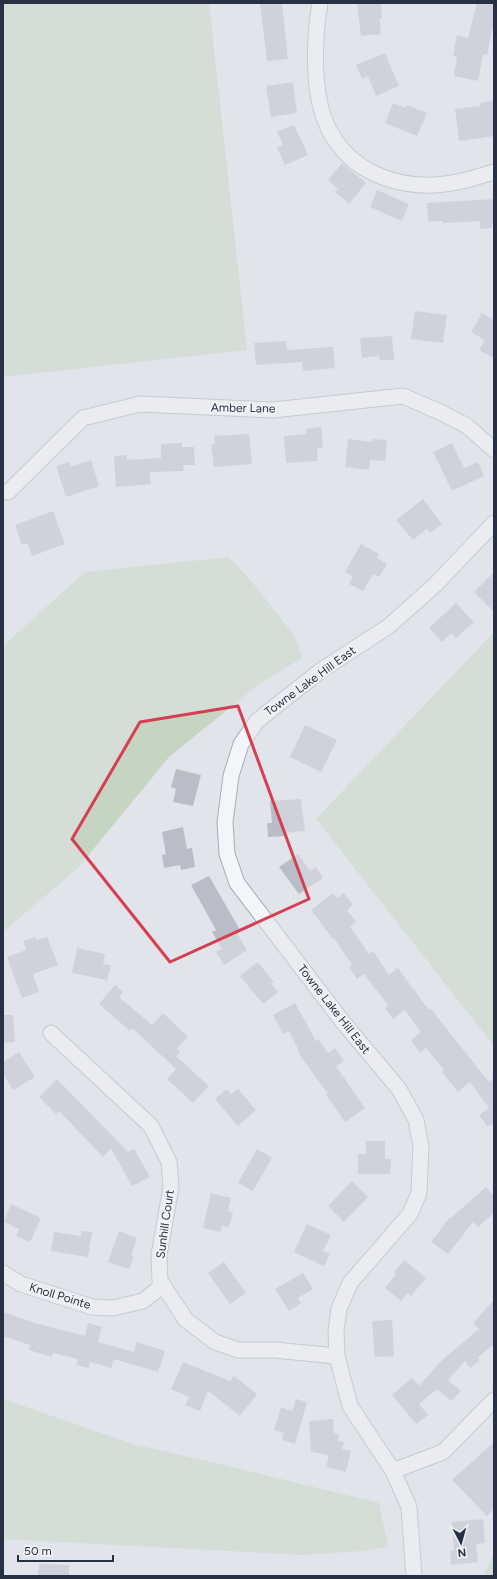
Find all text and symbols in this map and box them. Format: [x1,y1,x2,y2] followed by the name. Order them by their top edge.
[211,400,276,416] street label: Amber Lane
[262,643,359,719] street label: Towne Lake Hill East
[295,962,373,1057] street label: Towne Lake Hill East
[153,1188,177,1259] street label: Sunhill Court
[28,1280,93,1312] street label: Knoll Pointe
[441,1523,481,1563] north arrow
[18,1537,113,1563] scale bar
[24,1544,52,1558] text: 50 m
[457,1546,467,1559] text: N

